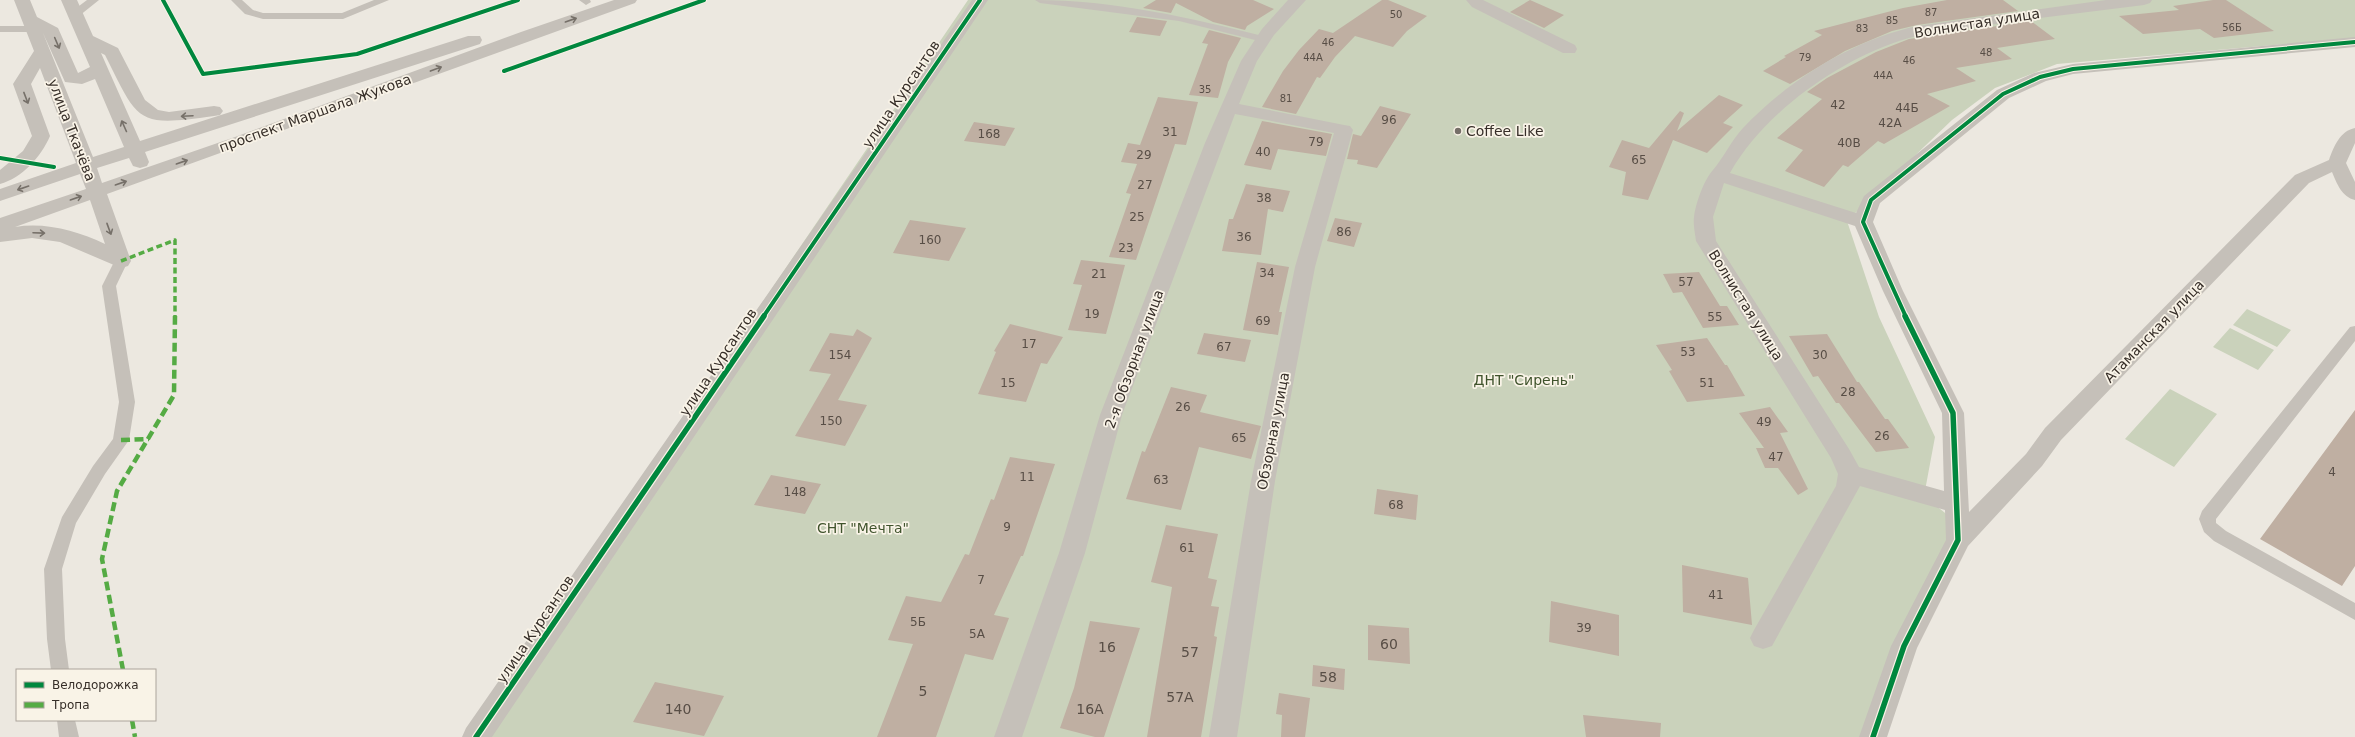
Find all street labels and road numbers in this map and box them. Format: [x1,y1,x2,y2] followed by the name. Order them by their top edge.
[1913,5,2041,41] street label: Волнистая улица
[859,37,943,151] street label: улица Курсантов
[217,71,413,155] street label: проспект Маршала Жукова
[45,77,99,183] street label: улица Ткачёва
[1706,247,1786,363] street label: Волнистая улица
[2101,276,2207,386] street label: Атаманская улица
[1101,287,1167,431] street label: 2-я Обзорная улица
[676,305,760,419] street label: улица Курсантов
[1254,371,1292,491] street label: Обзорная улица
[493,572,577,686] street label: улица Курсантов

